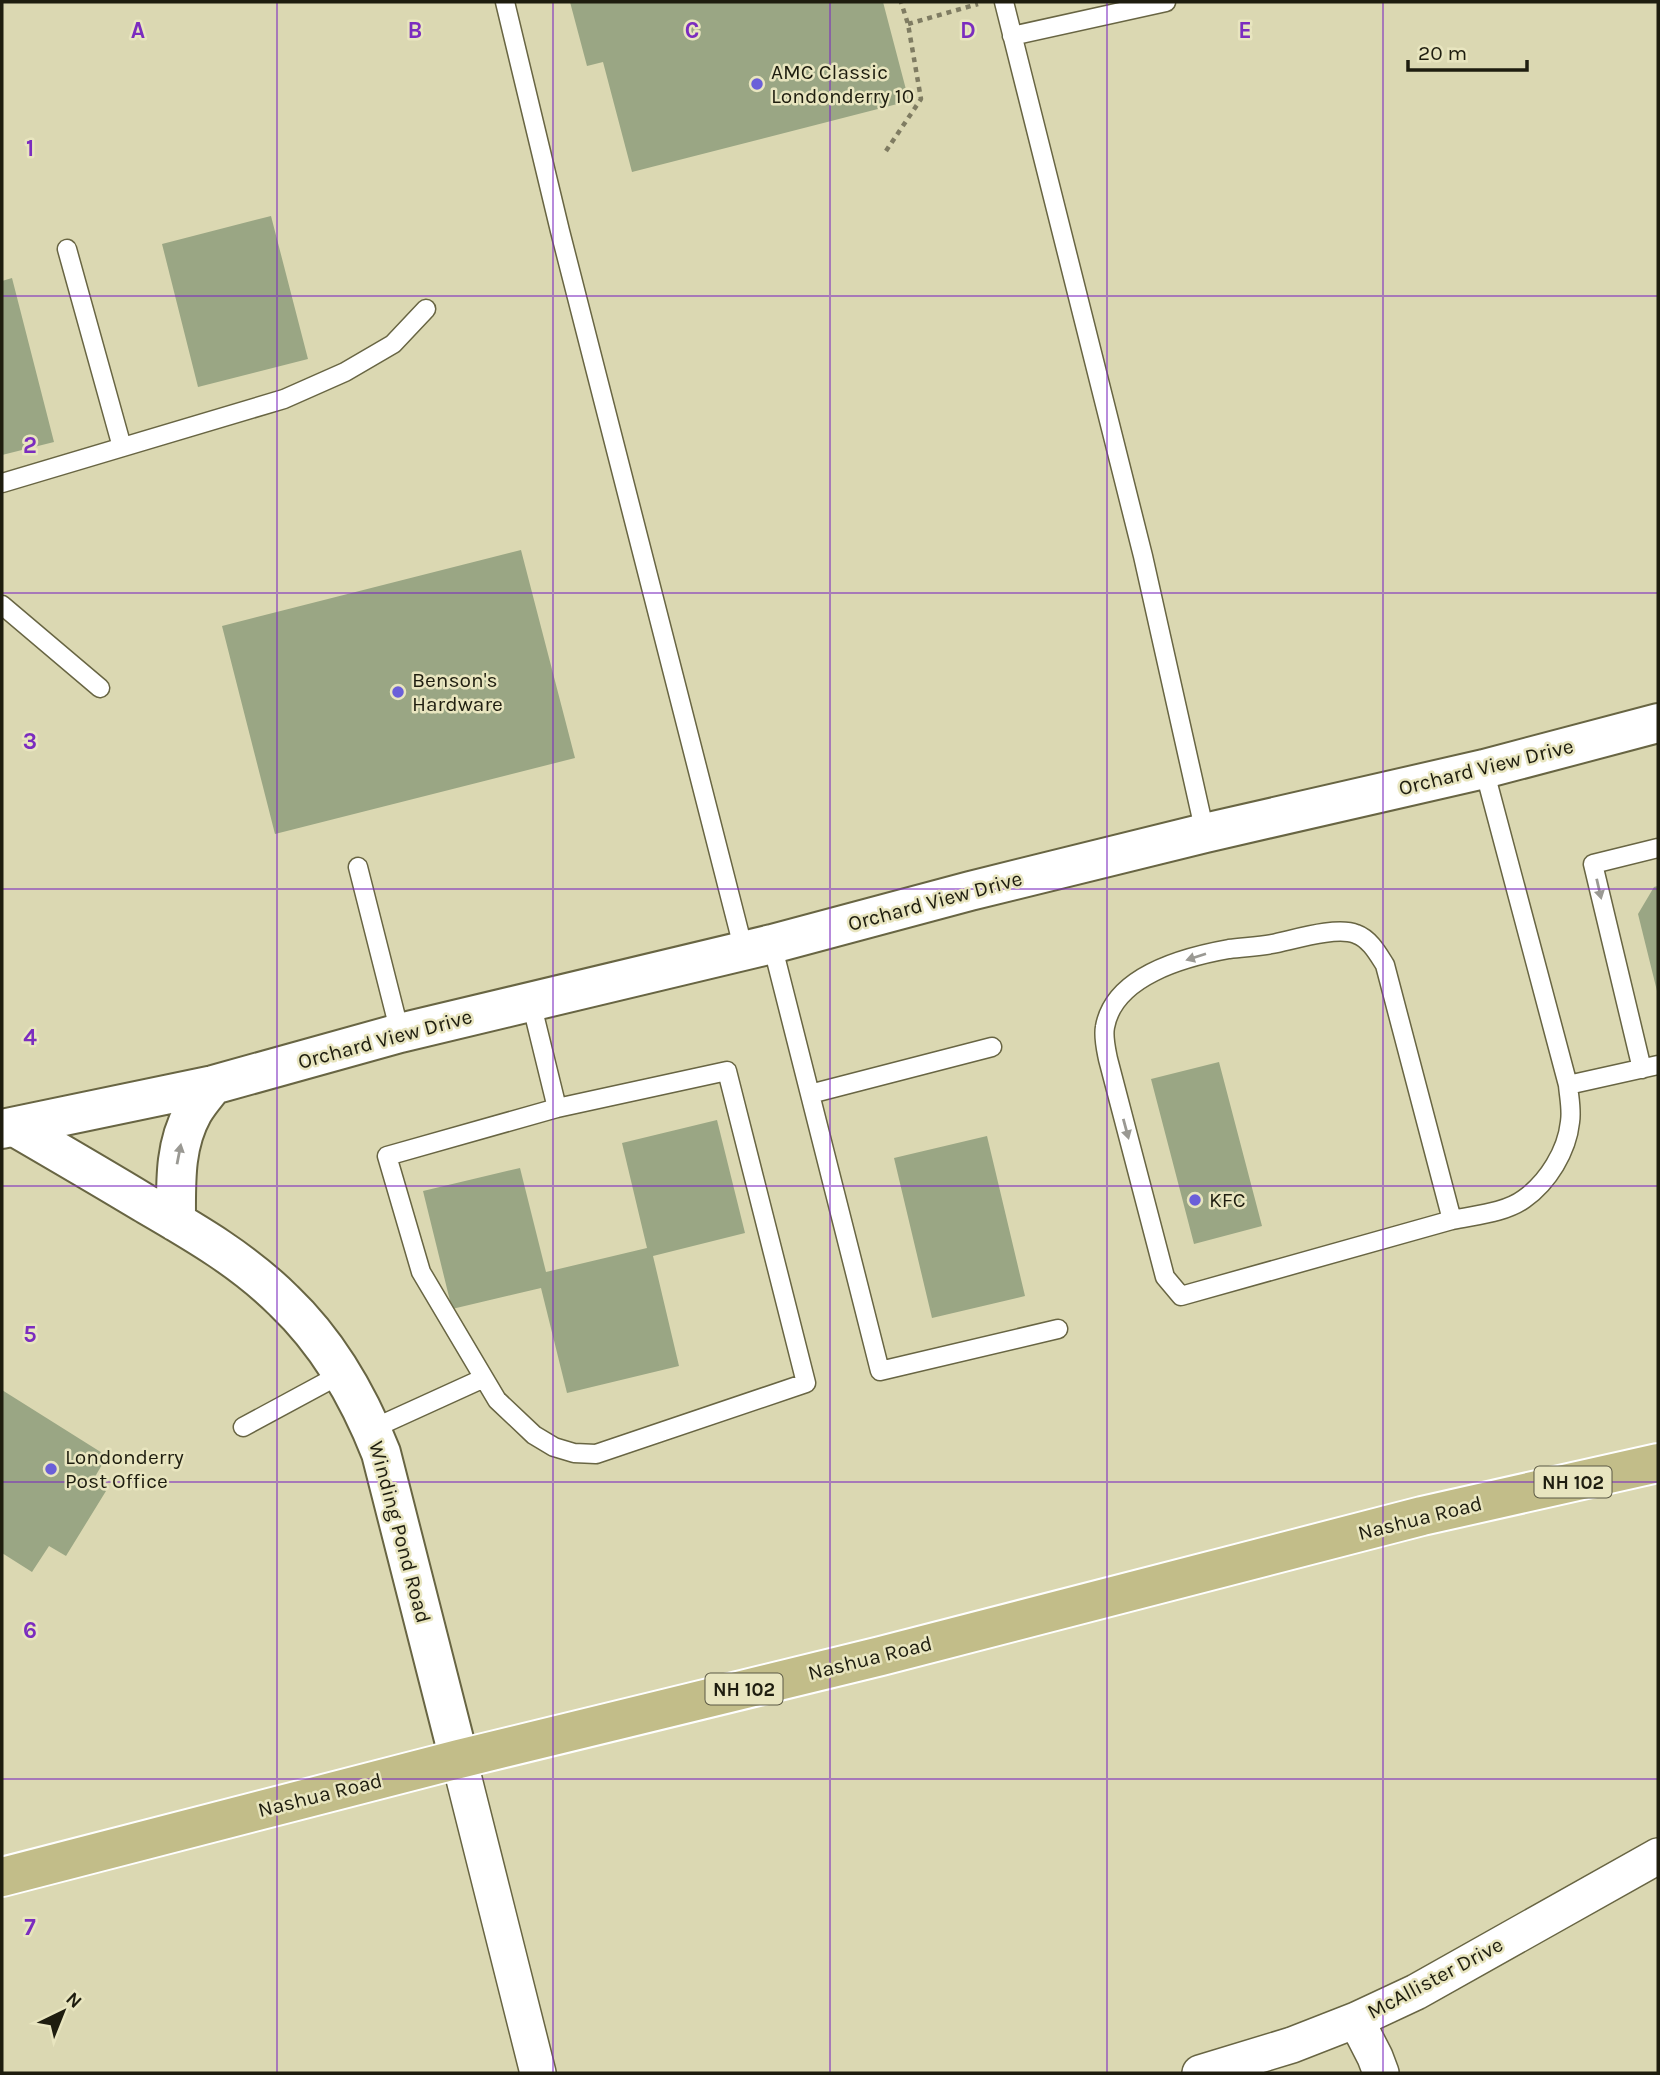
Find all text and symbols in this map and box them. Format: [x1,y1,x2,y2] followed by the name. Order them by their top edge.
[131,17,145,44] text: A
[408,17,422,44] text: B
[685,17,699,44] text: C
[960,17,976,44] text: D
[1238,17,1252,44] text: E
[1408,28,1527,72] scale bar
[1418,41,1467,65] text: 20 m
[771,60,914,108] place label: AMC Classic Londonderry 10
[749,76,765,92] marker: AMC Classic Londonderry 10
[26,135,34,162] text: 1
[23,432,37,459] text: 2
[412,668,503,716] place label: Benson's Hardware
[390,684,406,700] marker: Benson's Hardware
[23,728,37,755] text: 3
[1396,734,1576,800] street label: Orchard View Drive
[845,866,1025,936] street label: Orchard View Drive
[1594,878,1605,900] one-way arrow
[1186,952,1207,963] one-way arrow
[295,1004,475,1074] street label: Orchard View Drive
[23,1024,37,1051] text: 4
[1121,1118,1132,1140] one-way arrow
[174,1143,185,1165] one-way arrow
[1209,1188,1246,1212] place label: KFC
[1187,1192,1203,1208] marker: KFC
[23,1321,37,1348] text: 5
[364,1438,436,1626] street label: Winding Pond Road
[65,1445,184,1493] place label: Londonderry Post Office
[43,1461,59,1477] marker: Londonderry Post Office
[1534,1466,1612,1498] road number: NH 102
[1355,1491,1485,1545] street label: Nashua Road
[23,1617,37,1644] text: 6
[805,1631,935,1685] street label: Nashua Road
[706,1674,782,1704] road number: NH 102
[255,1768,385,1822] street label: Nashua Road
[24,1914,36,1941] text: 7
[1363,1932,1507,2024] street label: McAllister Drive
[28,1977,98,2047] north arrow
[61,1988,86,2013] text: N

